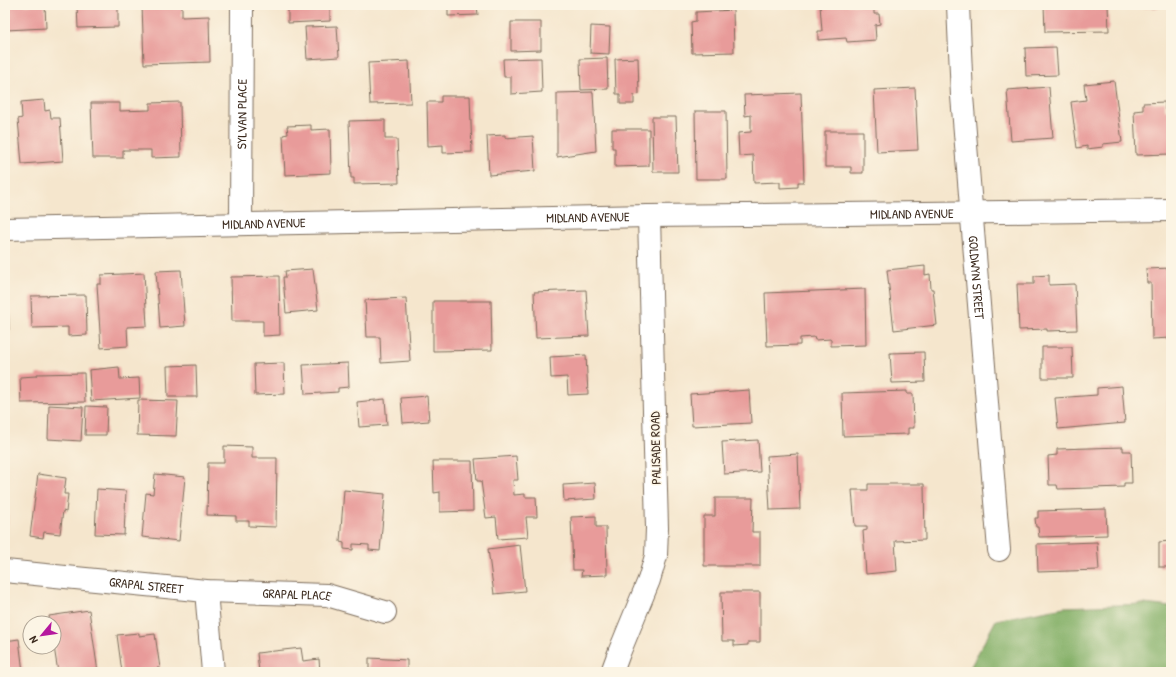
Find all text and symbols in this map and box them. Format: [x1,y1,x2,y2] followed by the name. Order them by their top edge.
[232,78,251,149] street label: SYLVAN PLACE
[870,204,954,223] street label: MIDLAND AVENUE
[546,207,630,227] street label: MIDLAND AVENUE
[222,213,306,233] street label: MIDLAND AVENUE
[964,235,989,321] street label: GOLDWYN STREET
[645,410,665,485] street label: PALISADE ROAD
[108,572,185,598] street label: GRAPAL STREET
[262,584,334,605] street label: GRAPAL PLACE
[22,615,62,655] north arrow
[26,634,41,646] text: N

